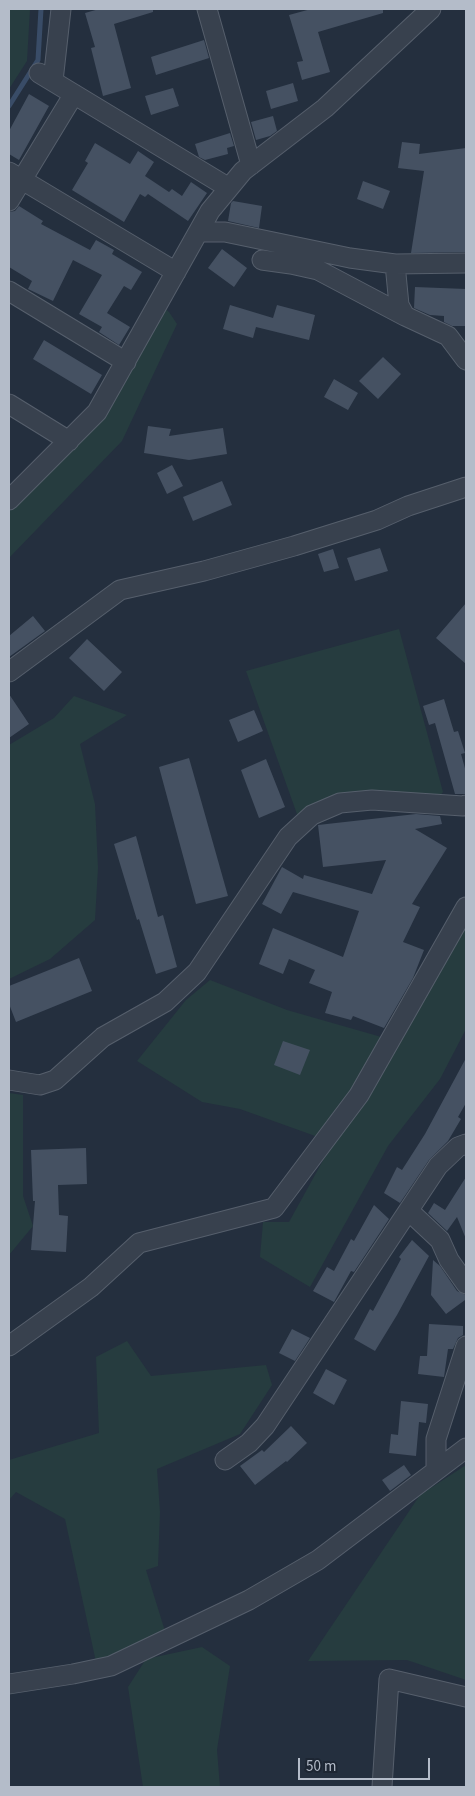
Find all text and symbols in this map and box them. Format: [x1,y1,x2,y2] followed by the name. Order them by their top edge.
[300,1748,432,1780] scale bar
[306,1756,336,1777] text: 50 m

